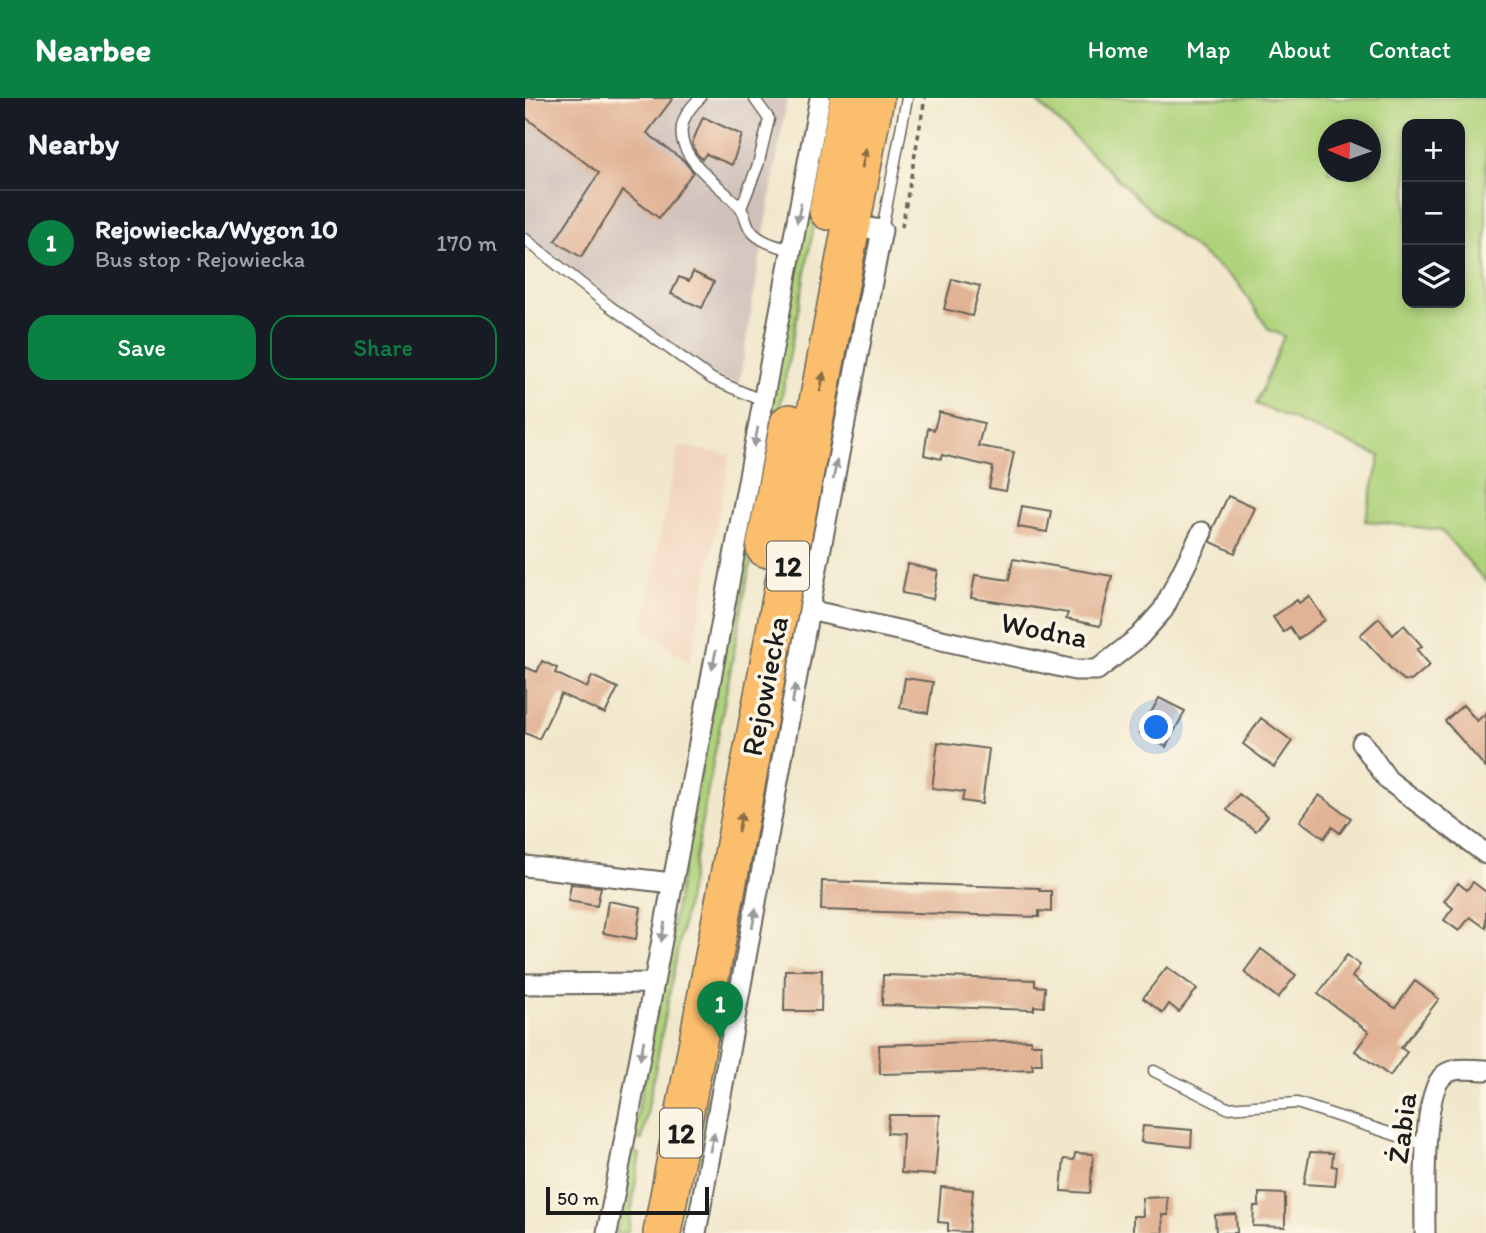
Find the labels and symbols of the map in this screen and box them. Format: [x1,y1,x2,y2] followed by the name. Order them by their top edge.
[1318,119,1381,182] north arrow
[858,147,869,169] one-way arrow
[793,202,804,224] one-way arrow
[817,371,828,393] one-way arrow
[750,426,761,448] one-way arrow
[830,459,841,481] one-way arrow
[767,542,809,590] road number: 12
[998,603,1091,656] street label: Wodna
[733,613,796,759] street label: Rejowiecka
[708,649,719,671] one-way arrow
[789,683,800,705] one-way arrow
[1139,710,1173,744] your location
[735,811,746,833] one-way arrow
[749,907,760,929] one-way arrow
[658,921,669,943] one-way arrow
[697,981,743,1039] pin: 1
[636,1039,647,1061] one-way arrow
[1379,1090,1424,1166] street label: Żabia
[660,1108,702,1158] road number: 12
[706,1131,717,1153] one-way arrow
[546,1184,709,1216] scale bar

